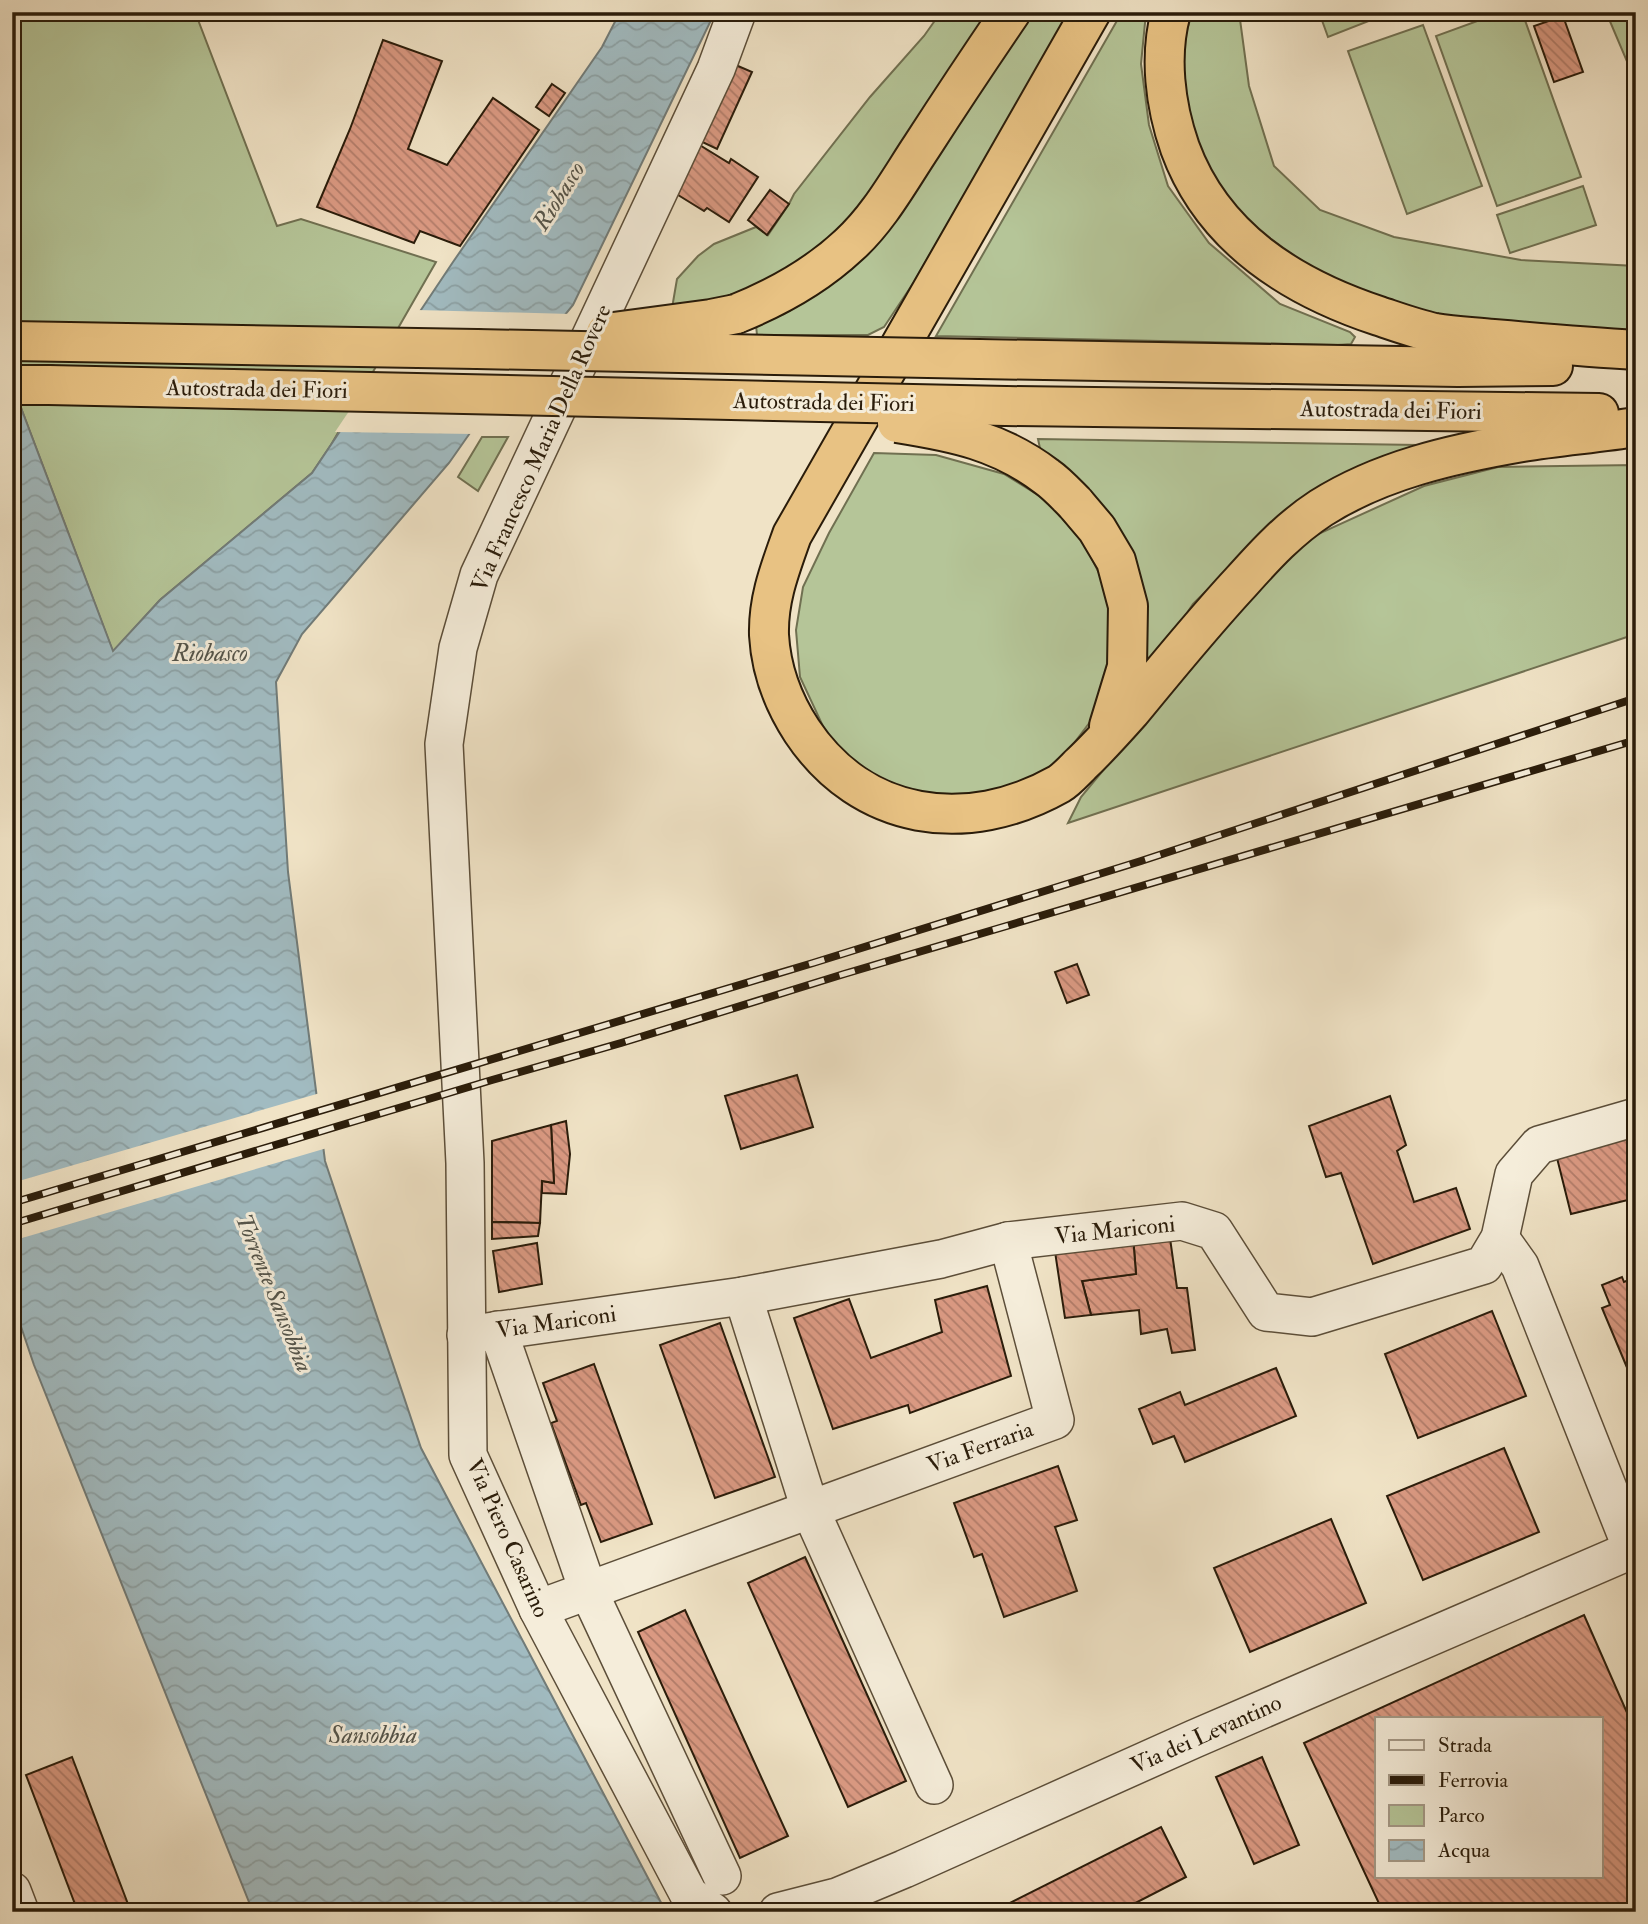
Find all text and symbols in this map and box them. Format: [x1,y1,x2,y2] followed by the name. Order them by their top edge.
[525,156,592,237] water label: Riobasco
[464,299,618,596] street label: Via Francesco Maria Della Rovere
[165,373,348,405] street label: Autostrada dei Fiori
[732,386,915,418] street label: Autostrada dei Fiori
[1299,394,1482,426] street label: Autostrada dei Fiori
[171,638,248,669] water label: Riobasco
[228,1209,320,1377] water label: Torrente Sansobbia
[1053,1209,1177,1251] street label: Via Mariconi
[494,1299,618,1345] street label: Via Mariconi
[923,1414,1038,1480] street label: Via Ferraria
[460,1454,556,1622] street label: Via Piero Casarino
[1126,1688,1286,1780] street label: Via dei Levantino
[1375,1717,1602,1878] legend
[328,1720,417,1751] water label: Sansobbia
[1438,1732,1492,1759] text: Strada
[1438,1767,1509,1794] text: Ferrovia
[1438,1802,1485,1829] text: Parco
[1437,1837,1491,1864] text: Acqua

